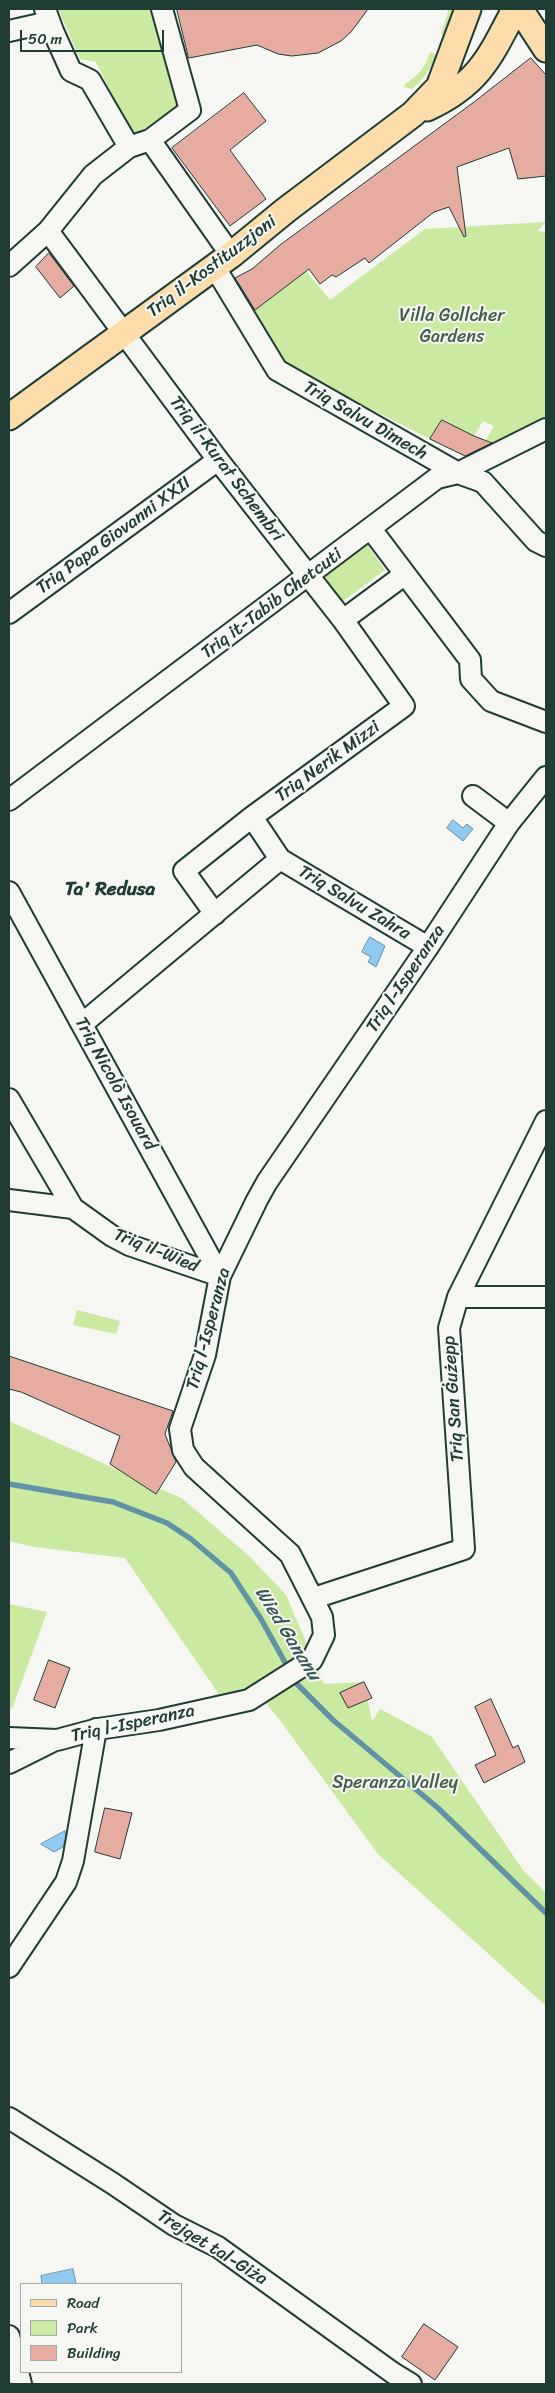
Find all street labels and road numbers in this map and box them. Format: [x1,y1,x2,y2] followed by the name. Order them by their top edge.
[143,211,281,323] street label: Triq il-Kostituzzjoni
[299,377,431,465] street label: Triq Salvu Dimech
[164,392,288,546] street label: Triq il-Kurat Schembri
[33,473,195,599] street label: Triq Papa Giovanni XXII
[197,544,347,664] street label: Triq it-Tabib Chetcuti
[271,717,385,807] street label: Triq Nerik Mizzi
[294,861,414,945] street label: Triq Salvu Zahra
[362,921,450,1037] street label: Triq l-Isperanza
[69,1014,161,1154] street label: Triq Nicolò Isouard
[110,1224,202,1278] street label: Triq il-Wied
[182,1266,236,1392] street label: Triq l-Isperanza
[439,1335,469,1463] street label: Triq San Ġużepp
[69,1700,197,1748] street label: Triq l-Isperanza
[153,2206,271,2290] street label: Trejqet tal-Giża

